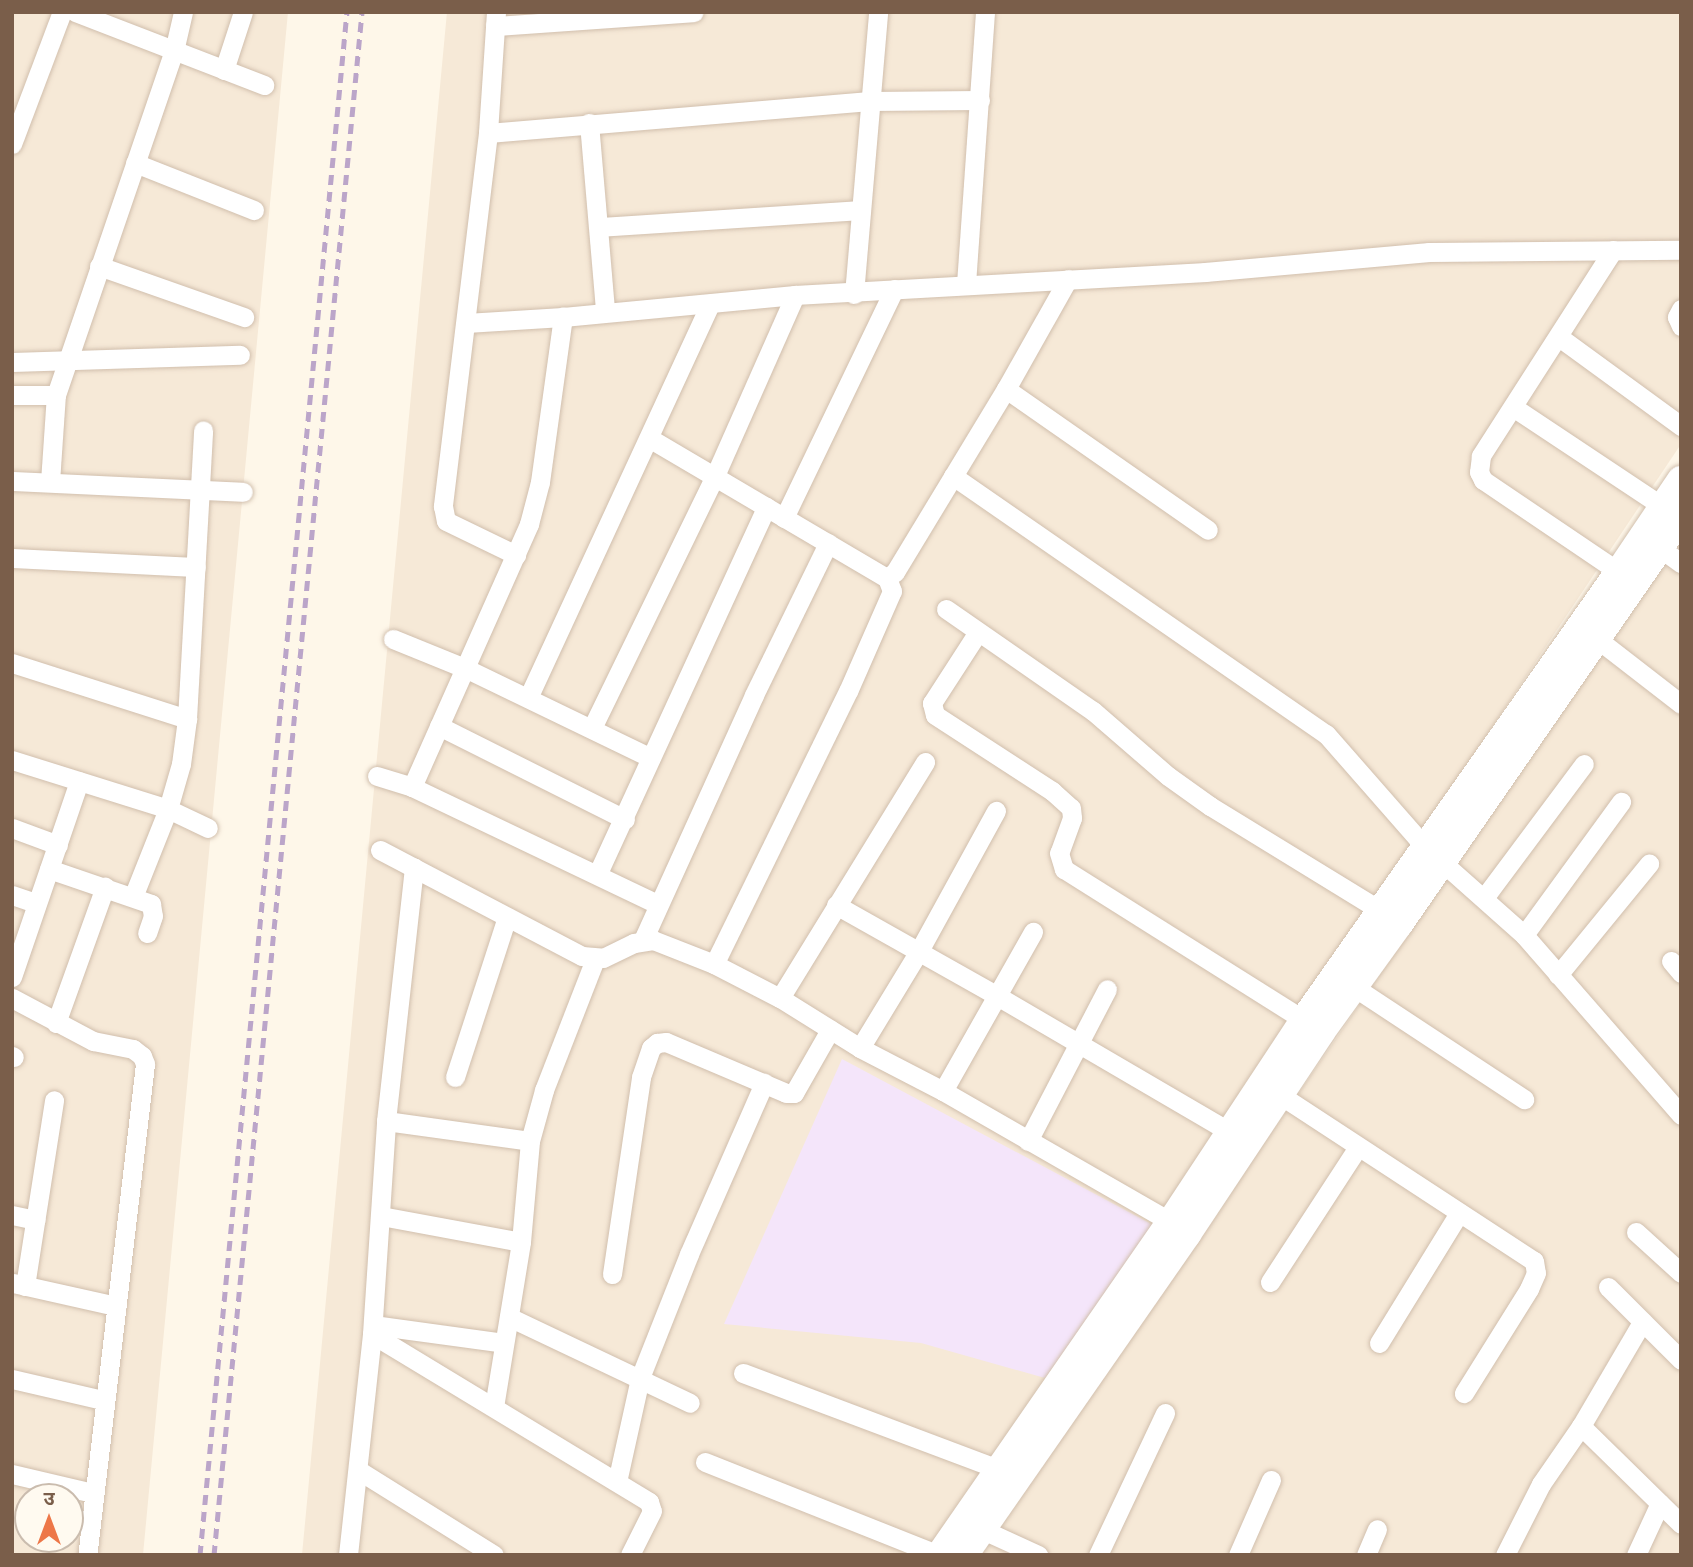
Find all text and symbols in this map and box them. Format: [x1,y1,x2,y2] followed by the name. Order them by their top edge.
[14,1483,84,1553] north arrow
[43,1488,55,1510] text: उ

